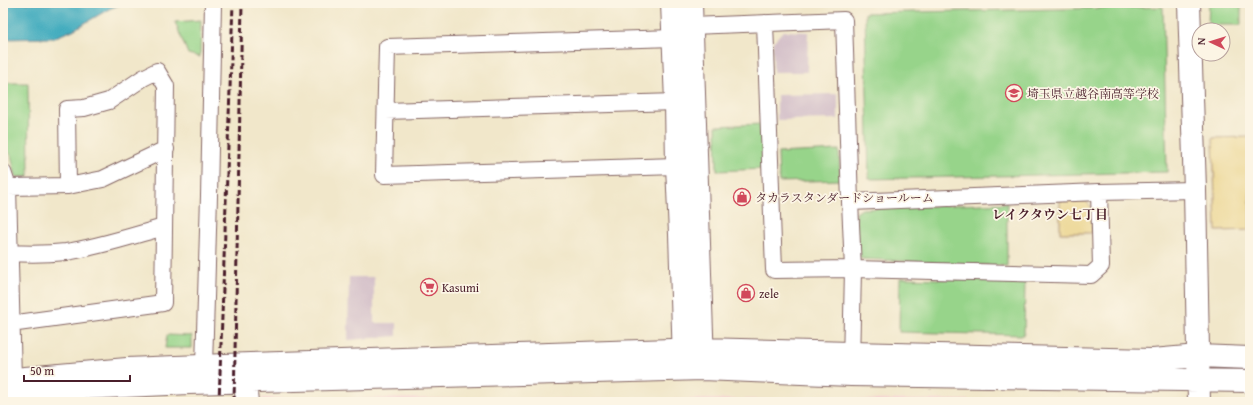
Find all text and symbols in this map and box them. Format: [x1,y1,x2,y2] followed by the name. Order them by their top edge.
[1191,22,1231,62] north arrow
[1193,36,1209,46] text: N
[1004,83,1024,103] school or university icon: 埼玉県立越谷南高等学校
[1027,85,1159,102] place label: 埼玉県立越谷南高等学校
[732,187,752,207] shop icon: タカラスタンダードショールーム
[755,189,934,206] place label: タカラスタンダードショールーム
[992,205,1108,224] district label: レイクタウン七丁目
[419,277,439,297] supermarket icon: Kasumi
[442,279,480,296] place label: Kasumi
[736,283,756,303] shop icon: zele
[759,285,779,302] place label: zele
[24,357,130,383] scale bar
[30,362,54,379] text: 50 m

